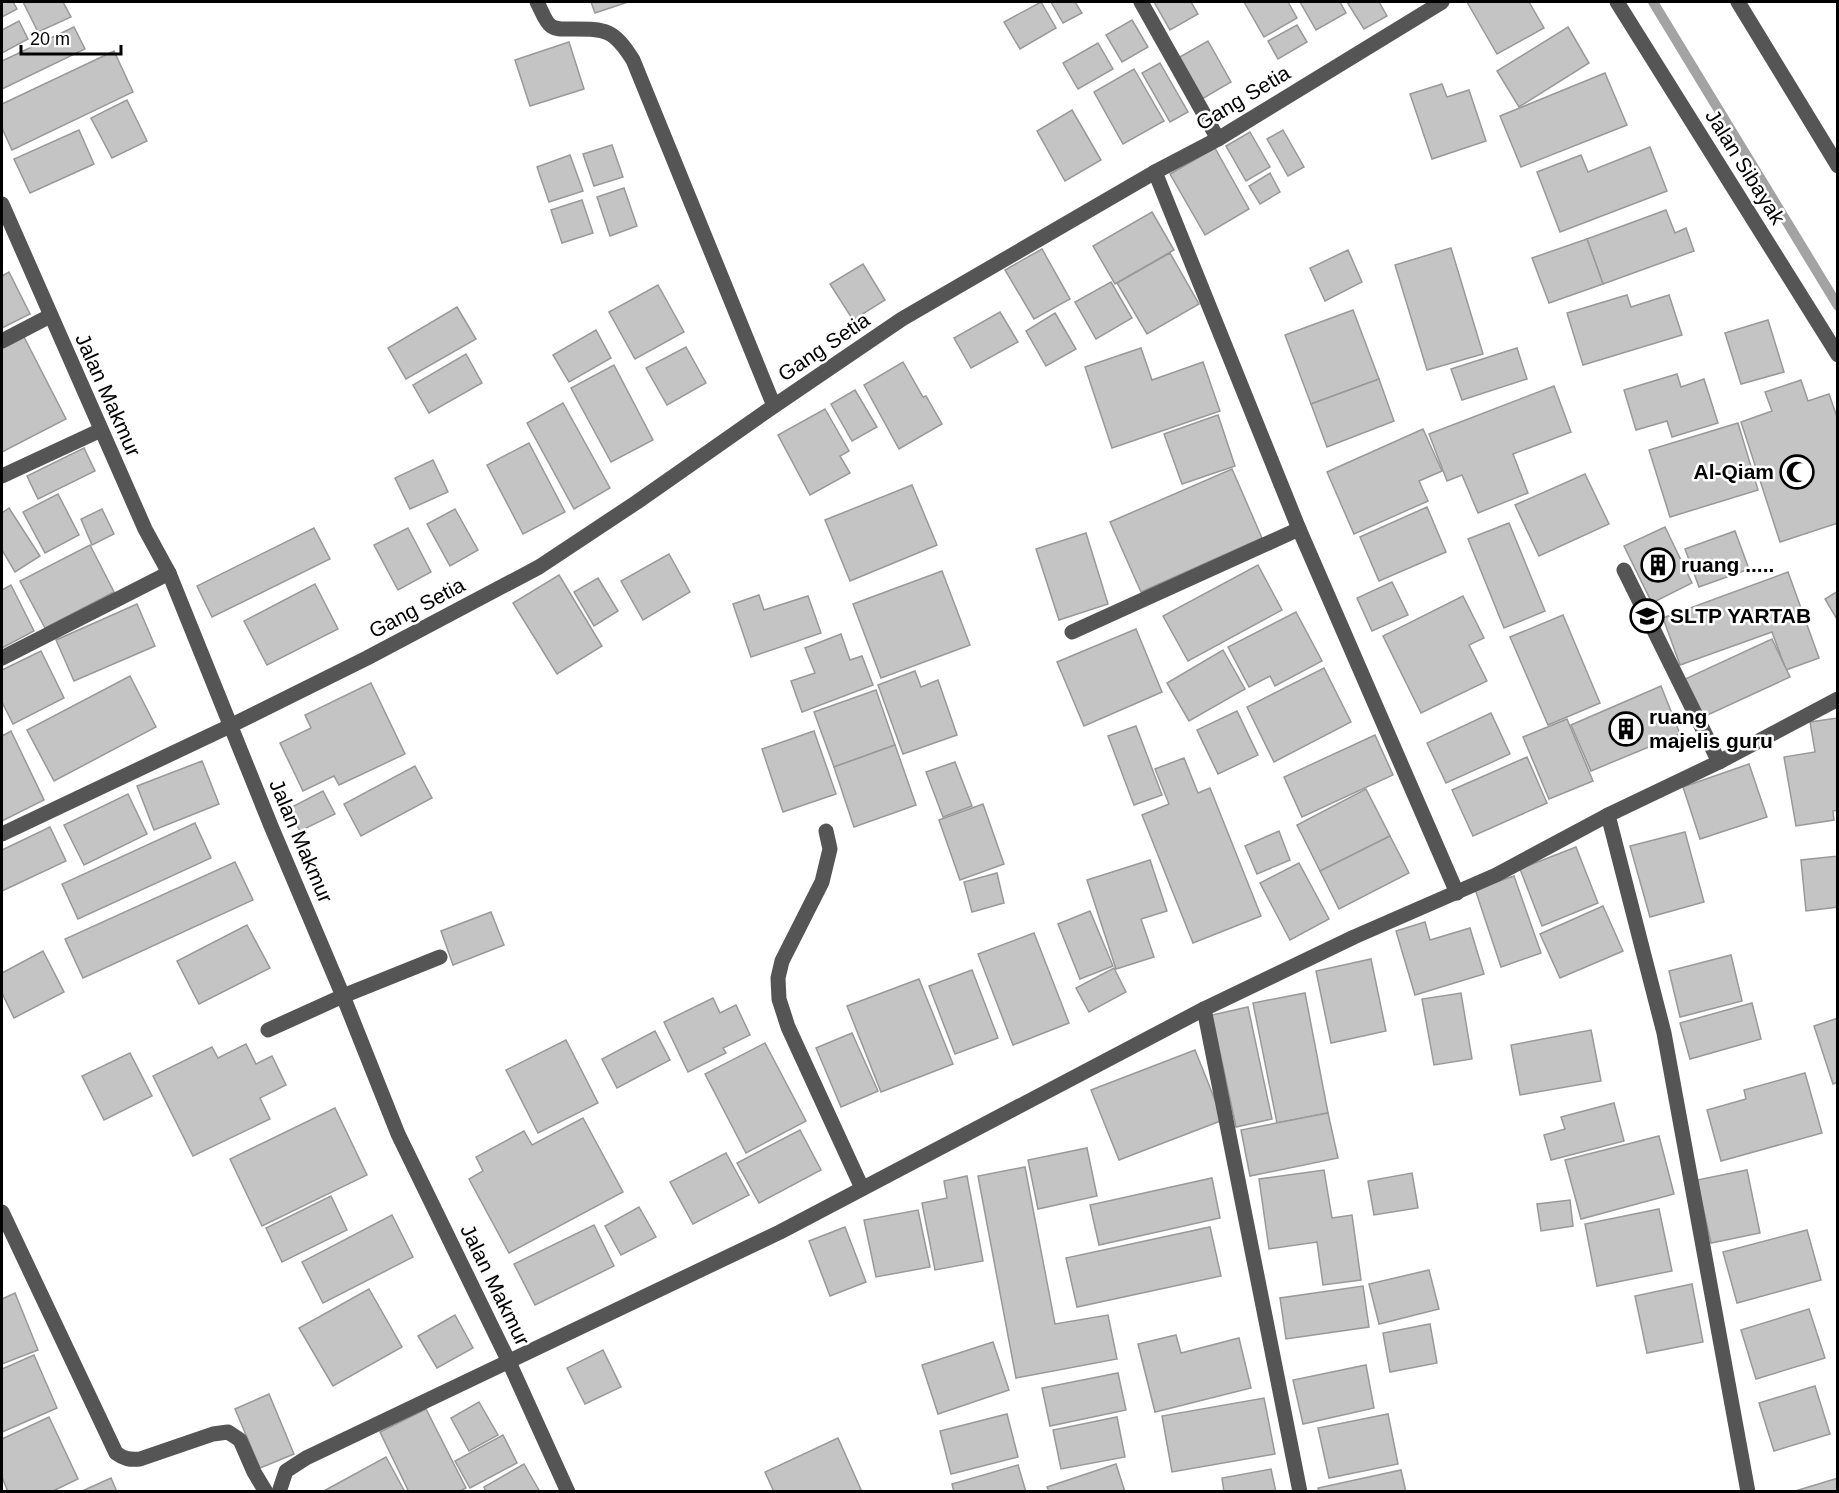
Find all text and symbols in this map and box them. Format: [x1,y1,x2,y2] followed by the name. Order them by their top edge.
[21,18,122,56] scale bar
[30,29,70,49] text: 20 m
[1192,60,1294,134] street label: Gang Setia
[1701,105,1790,229] street label: Jalan Sibayak
[774,307,874,385] street label: Gang Setia
[71,330,146,460] street label: Jalan Makmur
[1779,454,1815,490] mosque icon: Al-Qiam
[1693,460,1774,483] place label: Al-Qiam
[1640,547,1676,583] building icon: ruang .....
[1681,553,1774,576] place label: ruang .....
[365,573,469,642] street label: Gang Setia
[1629,598,1665,634] school or university icon: SLTP YARTAB
[1670,604,1811,627] place label: SLTP YARTAB
[1649,705,1773,752] place label: ruang majelis guru
[1608,711,1644,747] building icon: ruang majelis guru
[265,776,338,906] street label: Jalan Makmur
[456,1220,535,1349] street label: Jalan Makmur

